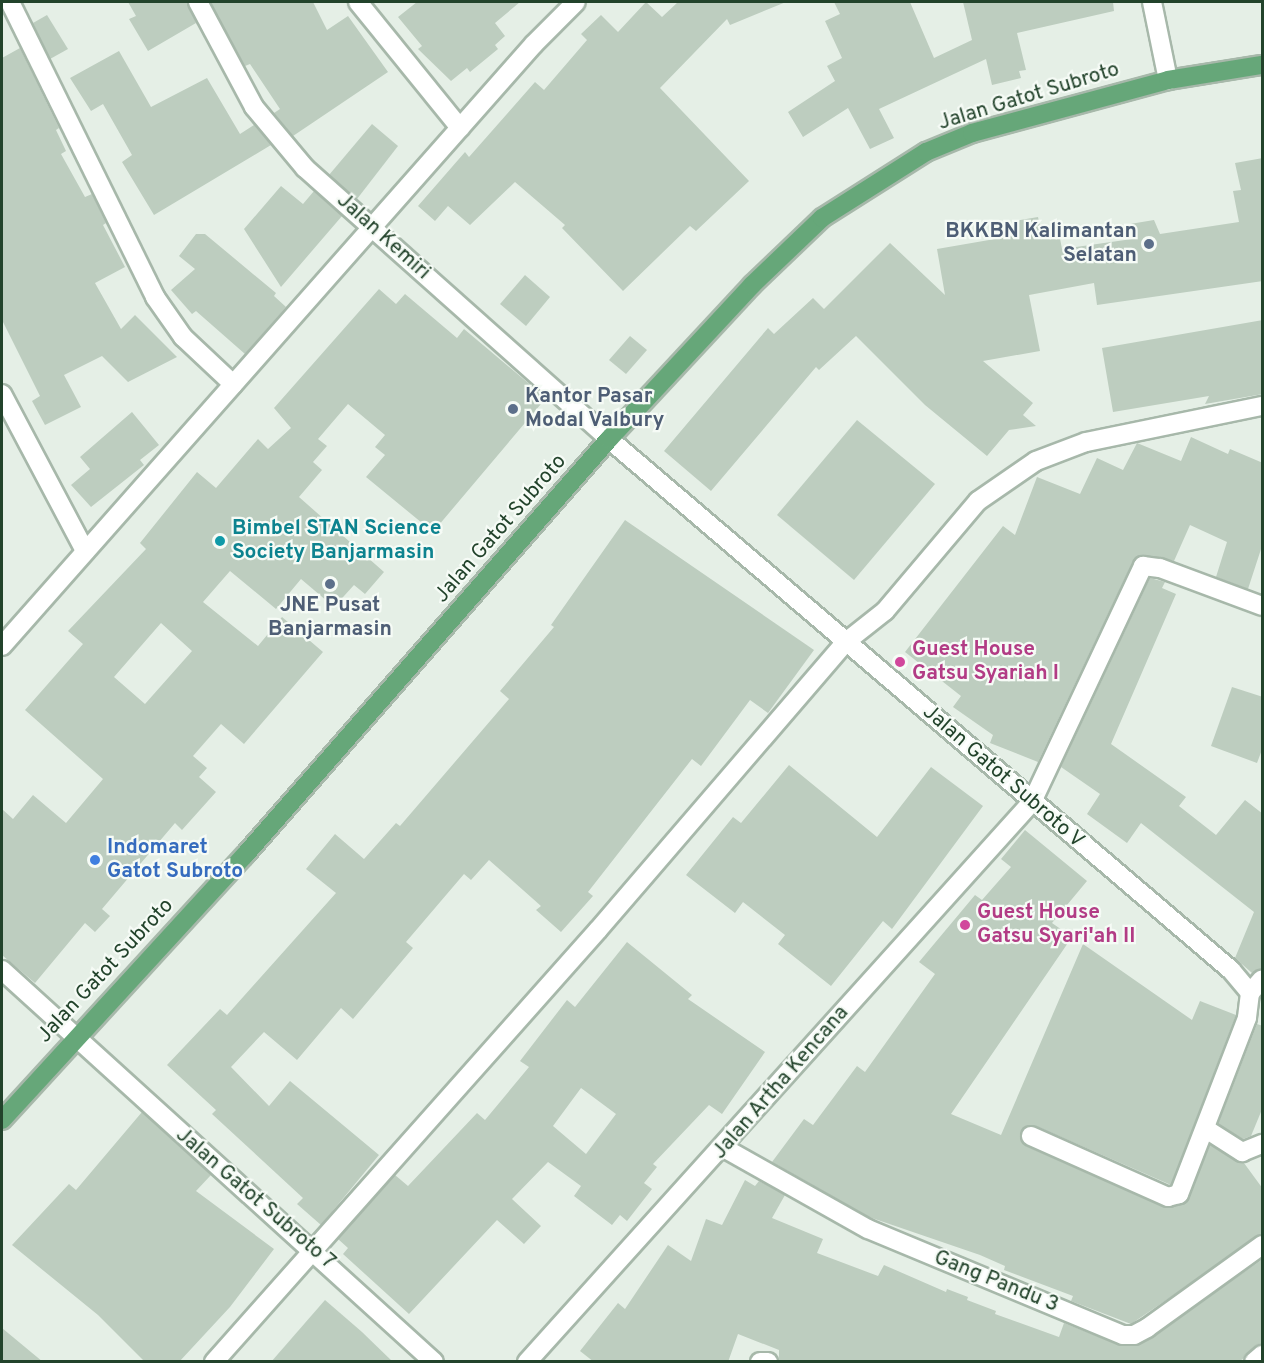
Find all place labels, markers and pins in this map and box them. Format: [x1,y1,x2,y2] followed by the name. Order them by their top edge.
[945,219,1137,269] place label: BKKBN Kalimantan Selatan
[1142,237,1156,251] marker: BKKBN Kalimantan Selatan
[525,384,665,434] place label: Kantor Pasar Modal Valbury
[506,402,520,416] marker: Kantor Pasar Modal Valbury
[232,516,441,566] place label: Bimbel STAN Science Society Banjarmasin
[213,534,227,548] marker: Bimbel STAN Science Society Banjarmasin
[323,577,337,591] marker: JNE Pusat Banjarmasin
[268,593,392,643] place label: JNE Pusat Banjarmasin
[912,637,1059,687] place label: Guest House Gatsu Syariah I
[893,655,907,669] marker: Guest House Gatsu Syariah I
[107,835,243,885] place label: Indomaret Gatot Subroto
[88,853,102,867] marker: Indomaret Gatot Subroto
[977,900,1135,950] place label: Guest House Gatsu Syari'ah II
[958,918,972,932] marker: Guest House Gatsu Syari'ah II

